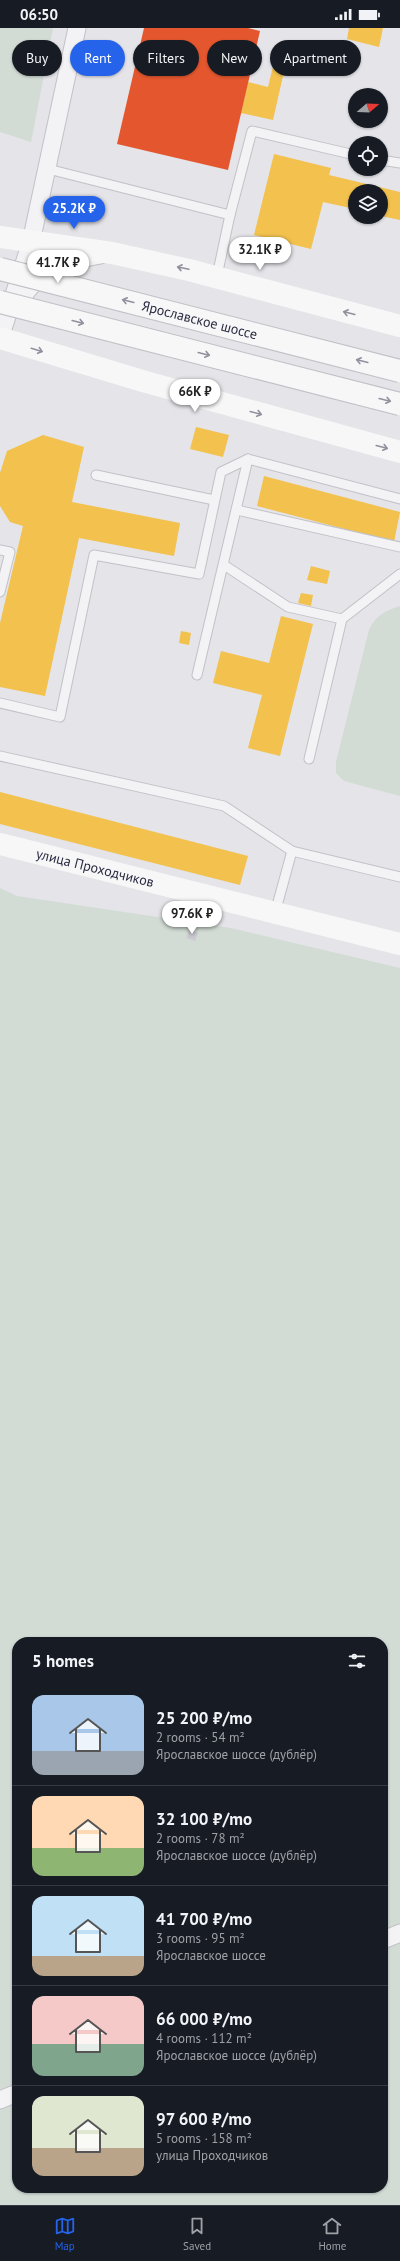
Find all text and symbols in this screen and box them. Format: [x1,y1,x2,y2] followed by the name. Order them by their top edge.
[20,5,58,24] text: 06:50
[12,40,62,76] chip: Buy
[70,40,125,76] chip: Rent
[133,40,199,76] chip: Filters
[207,40,262,76] chip: New
[270,40,361,76] chip: Apartment
[348,88,388,128] north arrow
[348,88,388,224] map controls
[348,136,388,176] button: locate
[348,184,388,224] button: layers
[37,196,111,230] pin: 25.2K ₽
[52,200,96,217] text: 25.2K ₽
[223,237,297,271] pin: 32.1K ₽
[238,241,282,258] text: 32.1K ₽
[21,250,95,284] pin: 41.7K ₽
[36,254,80,271] text: 41.7K ₽
[176,264,189,272] one-way arrow
[122,297,135,305] one-way arrow
[140,297,259,343] street label: Ярославское шоссе
[342,309,355,316] one-way arrow
[72,319,85,326] one-way arrow
[31,347,44,354] one-way arrow
[198,351,211,358] one-way arrow
[356,357,369,365] one-way arrow
[167,379,223,413] pin: 66K ₽
[178,383,212,400] text: 66K ₽
[378,397,391,404] one-way arrow
[250,410,263,417] one-way arrow
[375,444,388,451] one-way arrow
[34,844,156,891] street label: улица Проходчиков
[155,901,229,935] pin: 97.6K ₽
[171,905,213,922] text: 97.6K ₽
[32,1650,94,1672] text: 5 homes
[346,1650,368,1672] icon: filters
[156,1707,252,1729] text: 25 200 ₽/mo
[64,1711,112,1759] icon: home
[156,1729,245,1746] text: 2 rooms · 54 m²
[156,1746,317,1763] text: Ярославское шоссе (дублёр)
[156,1808,252,1830] text: 32 100 ₽/mo
[64,1812,112,1860] icon: home
[156,1830,245,1847] text: 2 rooms · 78 m²
[156,1847,317,1864] text: Ярославское шоссе (дублёр)
[156,1908,252,1930] text: 41 700 ₽/mo
[64,1912,112,1960] icon: home
[156,1930,245,1947] text: 3 rooms · 95 m²
[156,1947,266,1964] text: Ярославское шоссе
[156,2008,252,2030] text: 66 000 ₽/mo
[64,2012,112,2060] icon: home
[156,2030,252,2047] text: 4 rooms · 112 m²
[156,2047,317,2064] text: Ярославское шоссе (дублёр)
[156,2108,251,2130] text: 97 600 ₽/mo
[64,2112,112,2160] icon: home
[156,2130,252,2147] text: 5 rooms · 158 m²
[156,2147,268,2164] text: улица Проходчиков
[54,2215,76,2253] tab: Map
[183,2215,211,2253] tab: Saved
[318,2215,346,2253] tab: Home

